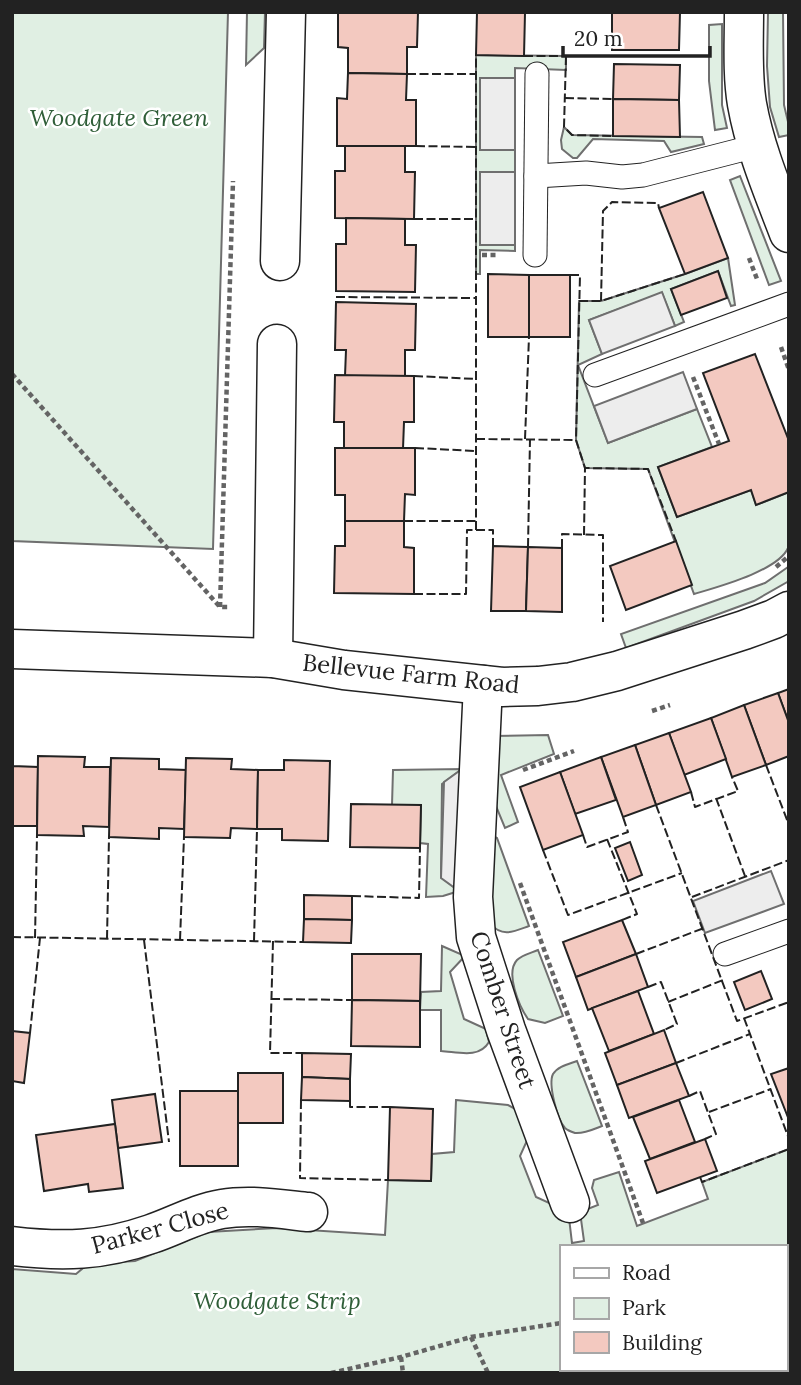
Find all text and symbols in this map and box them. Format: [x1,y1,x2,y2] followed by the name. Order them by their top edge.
[563,14,710,58] scale bar
[574,25,623,52] text: 20 m
[29,102,209,133] park label: Woodgate Green
[301,647,521,700] street label: Bellevue Farm Road
[463,927,544,1093] street label: Comber Street
[88,1194,232,1261] street label: Parker Close
[560,1245,787,1371] legend
[622,1259,671,1286] text: Road
[193,1285,361,1316] park label: Woodgate Strip
[622,1294,666,1321] text: Park
[622,1329,702,1356] text: Building

